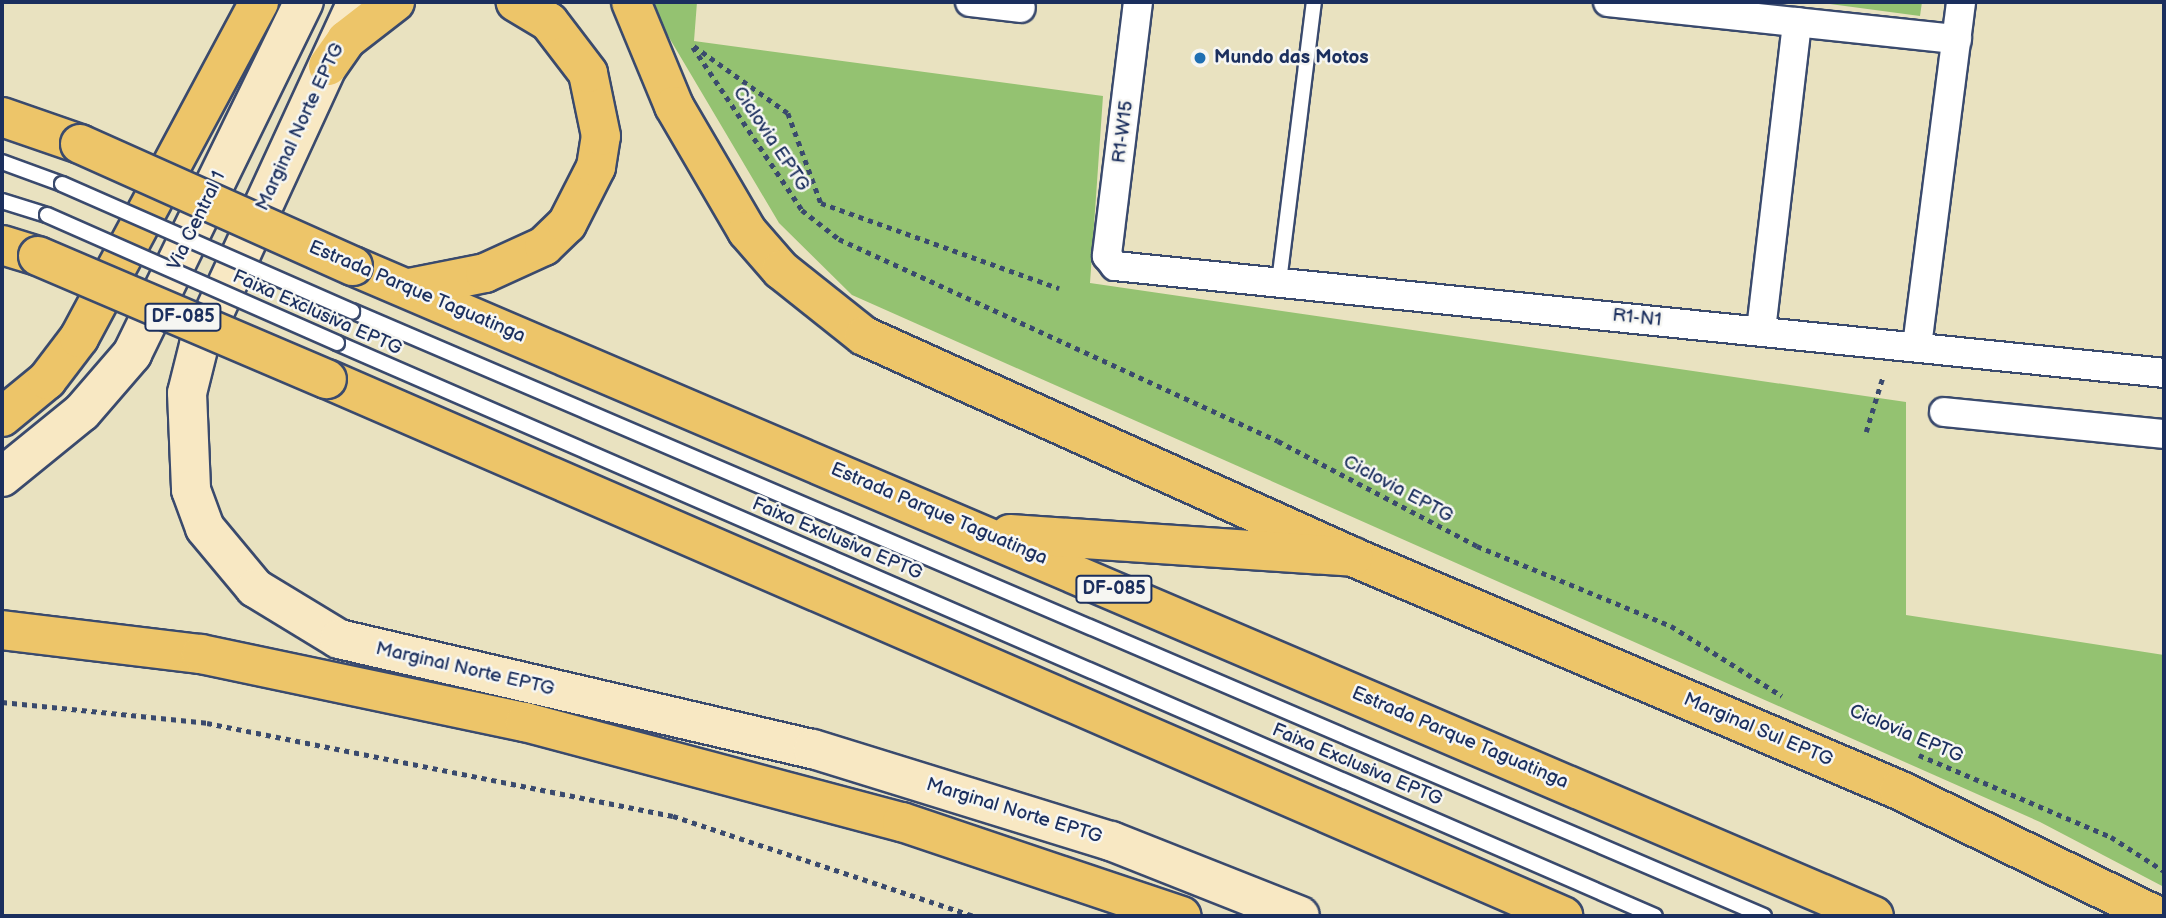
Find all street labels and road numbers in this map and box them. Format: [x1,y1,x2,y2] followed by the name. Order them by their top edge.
[251,39,349,215] street label: Marginal Norte EPTG
[728,82,814,196] street label: Ciclovia EPTG
[1108,99,1138,165] street label: R1-W15
[163,168,231,274] street label: Via Central 1
[305,236,529,348] street label: Estrada Parque Taguatinga
[229,265,405,361] street label: Faixa Exclusiva EPTG
[143,302,223,332] road number: DF-085
[1611,304,1663,332] street label: R1-N1
[1339,450,1457,528] street label: Ciclovia EPTG
[827,458,1051,570] street label: Estrada Parque Taguatinga
[748,493,926,585] street label: Faixa Exclusiva EPTG
[1074,574,1154,604] road number: DF-085
[373,637,557,701] street label: Marginal Norte EPTG
[1348,682,1572,794] street label: Estrada Parque Taguatinga
[1680,688,1836,772] street label: Marginal Sul EPTG
[1846,700,1966,768] street label: Ciclovia EPTG
[1268,719,1446,811] street label: Faixa Exclusiva EPTG
[923,773,1105,849] street label: Marginal Norte EPTG

